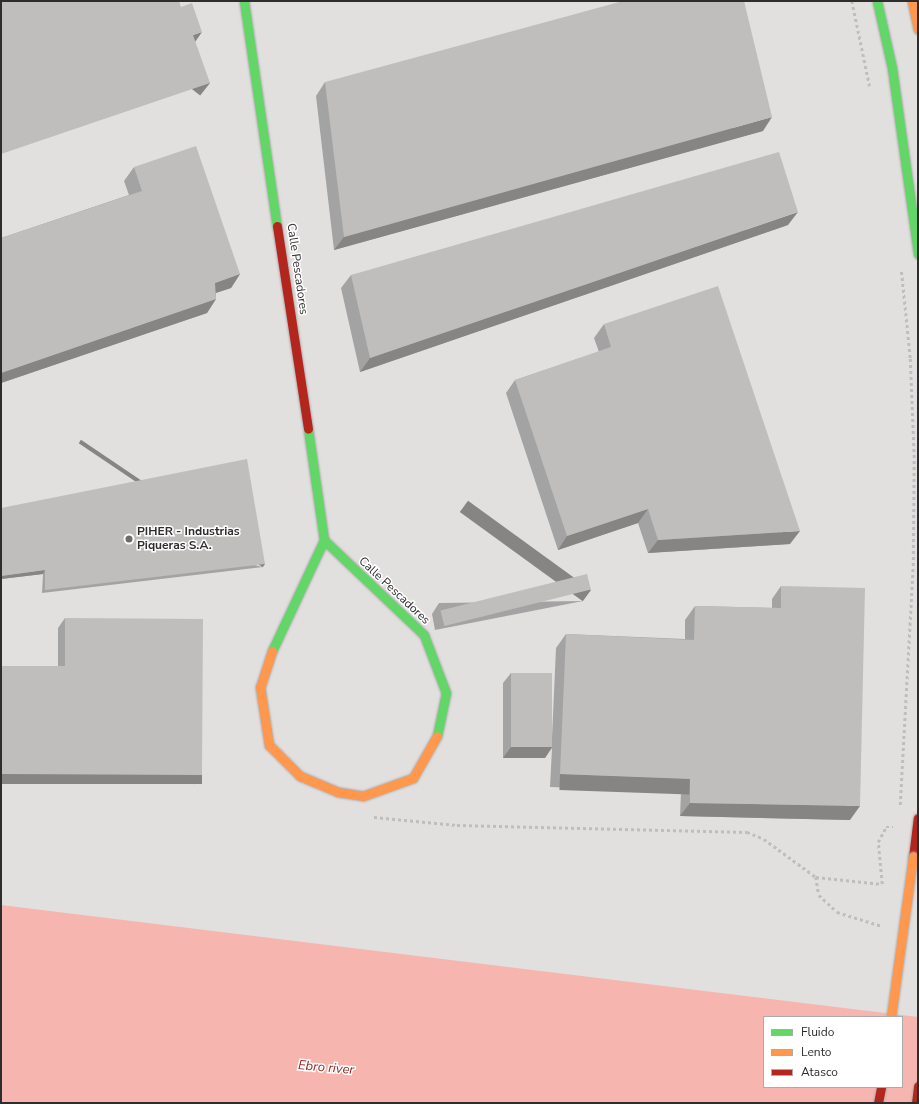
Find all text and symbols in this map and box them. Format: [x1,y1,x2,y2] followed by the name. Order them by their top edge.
[283,222,311,316] street label: Calle Pescadores
[137,525,240,553] place label: PIHER - Industrias Piqueras S.A.
[124,534,134,544] marker: PIHER - Industrias Piqueras S.A.
[355,554,433,628] street label: Calle Pescadores
[763,1016,903,1088] legend
[801,1024,834,1040] text: Fluido
[801,1044,831,1060] text: Lento
[297,1058,355,1078] water label: Ebro river
[801,1064,838,1080] text: Atasco

